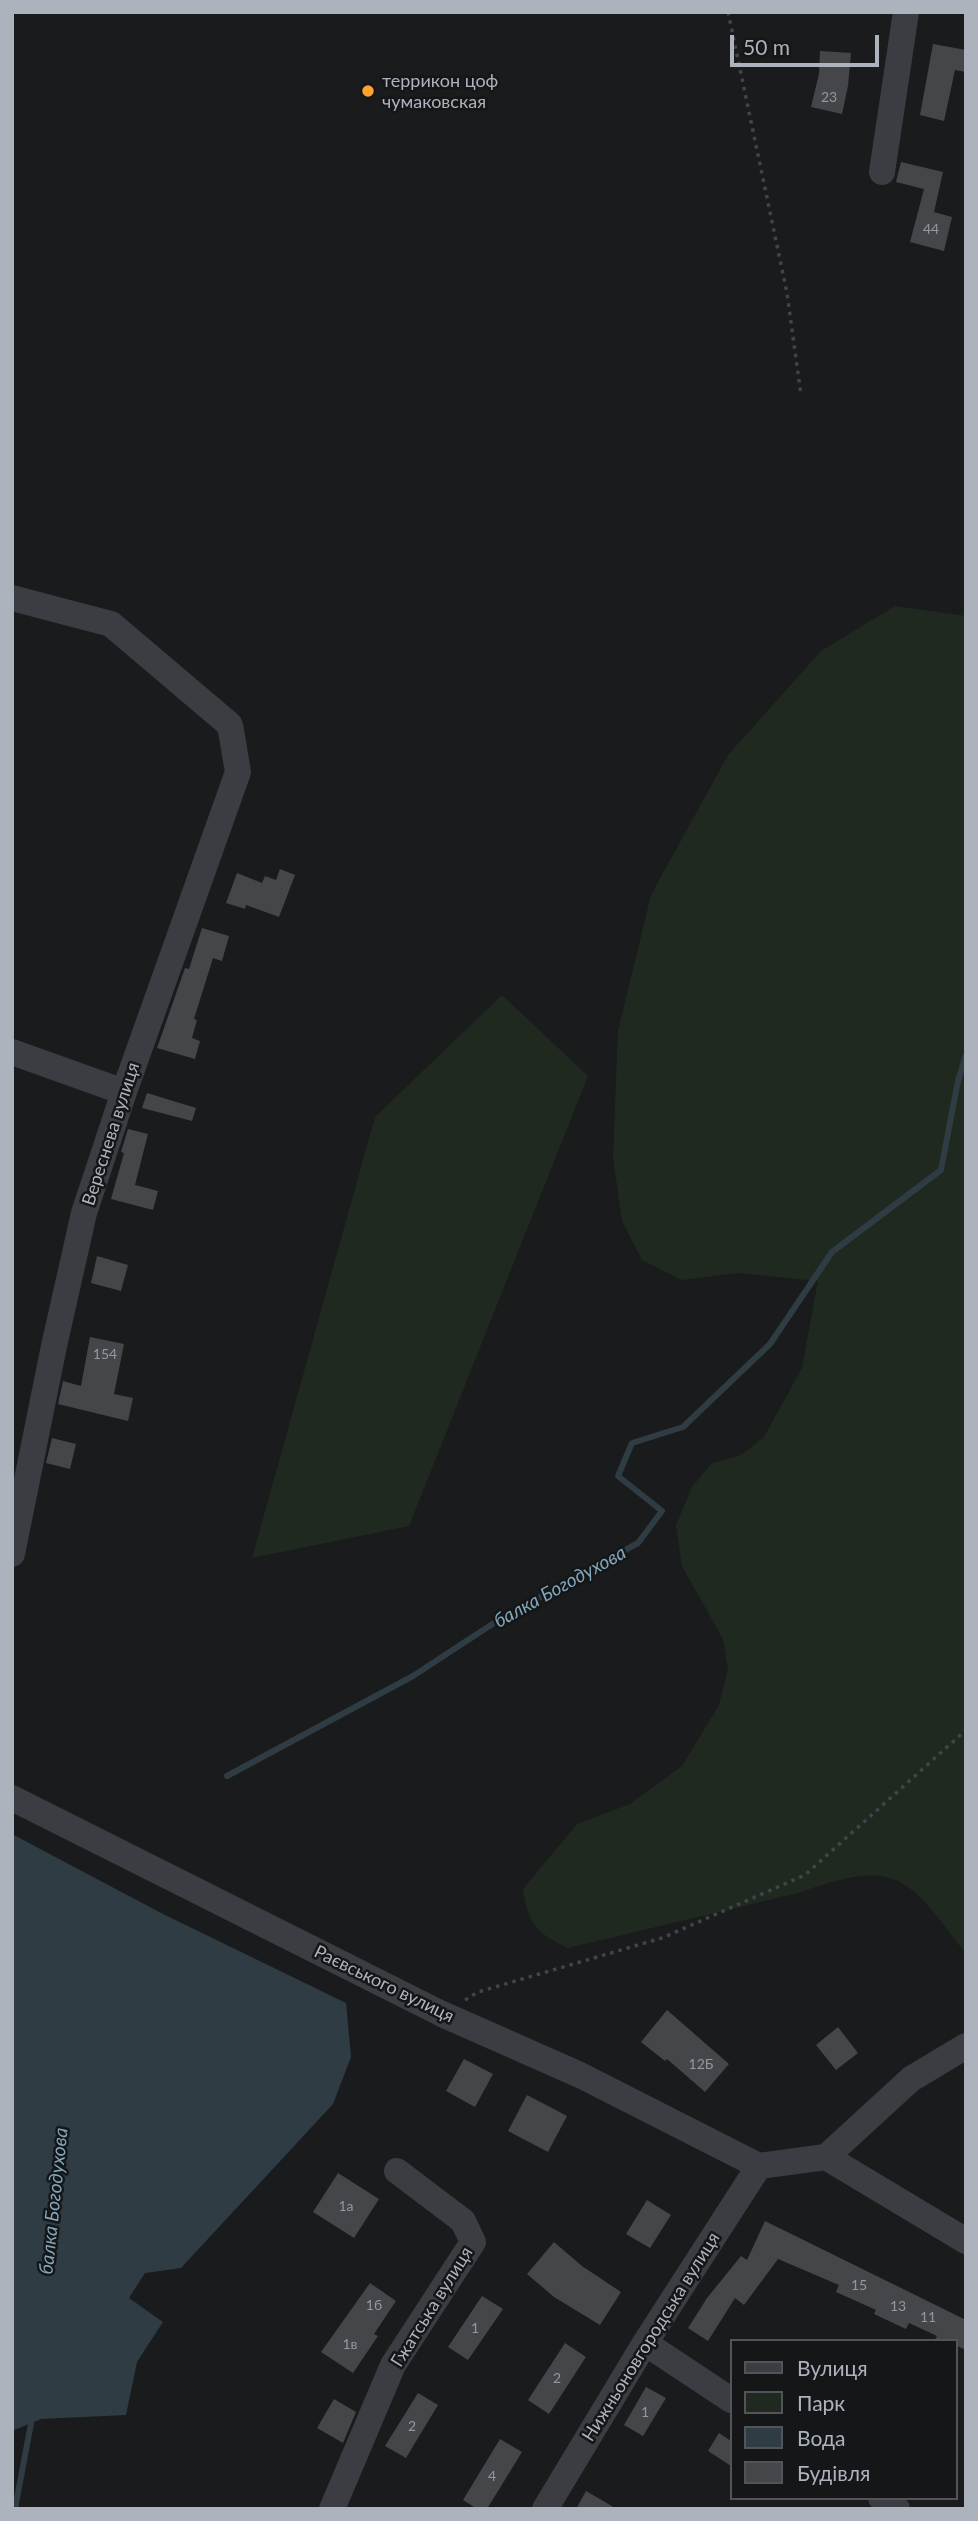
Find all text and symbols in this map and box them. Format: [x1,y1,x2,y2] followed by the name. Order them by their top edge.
[733,21,882,65] scale bar
[743,34,790,59] text: 50 m
[382,70,498,112] place label: террикон цоф чумаковская
[360,83,376,99] marker: террикон цоф чумаковская
[821,89,837,105] house number: 23
[923,221,939,237] house number: 44
[78,1060,144,1208] street label: Вереснева вулиця
[93,1346,117,1362] house number: 154
[490,1541,630,1633] water label: балка Богодухова
[310,1941,458,2027] street label: Раєвського вулиця
[689,2056,713,2072] house number: 12Б
[35,2126,73,2276] water label: балка Богодухова
[338,2198,354,2214] house number: 1а
[578,2228,724,2446] street label: Нижньоновгородська вулиця
[386,2243,478,2371] street label: Гжатська вулиця
[851,2277,867,2293] house number: 15
[366,2297,382,2313] house number: 1б
[890,2298,906,2314] house number: 13
[920,2309,936,2325] house number: 11
[471,2320,479,2336] house number: 1
[342,2336,358,2352] house number: 1в
[730,2339,957,2500] legend
[797,2355,868,2380] text: Вулиця
[553,2370,561,2386] house number: 2
[797,2390,845,2415] text: Парк
[641,2404,649,2420] house number: 1
[408,2418,416,2434] house number: 2
[797,2425,845,2450] text: Вода
[797,2460,870,2485] text: Будівля
[488,2468,496,2484] house number: 4

